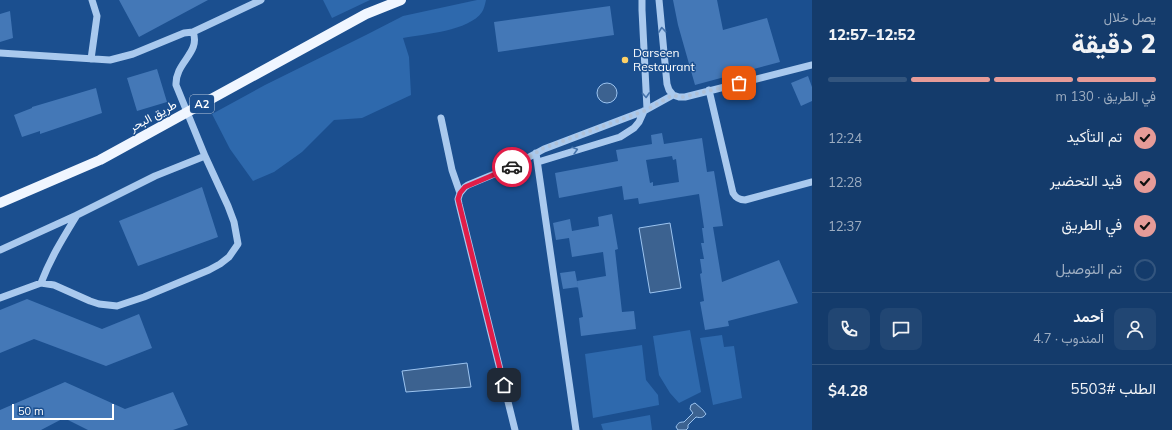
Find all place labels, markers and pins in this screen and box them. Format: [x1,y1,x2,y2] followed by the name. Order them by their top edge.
[633,45,695,74] place label: Darseen Restaurant
[620,55,630,65] marker: Darseen Restaurant
[722,66,756,100] pin
[487,368,521,402] pin

